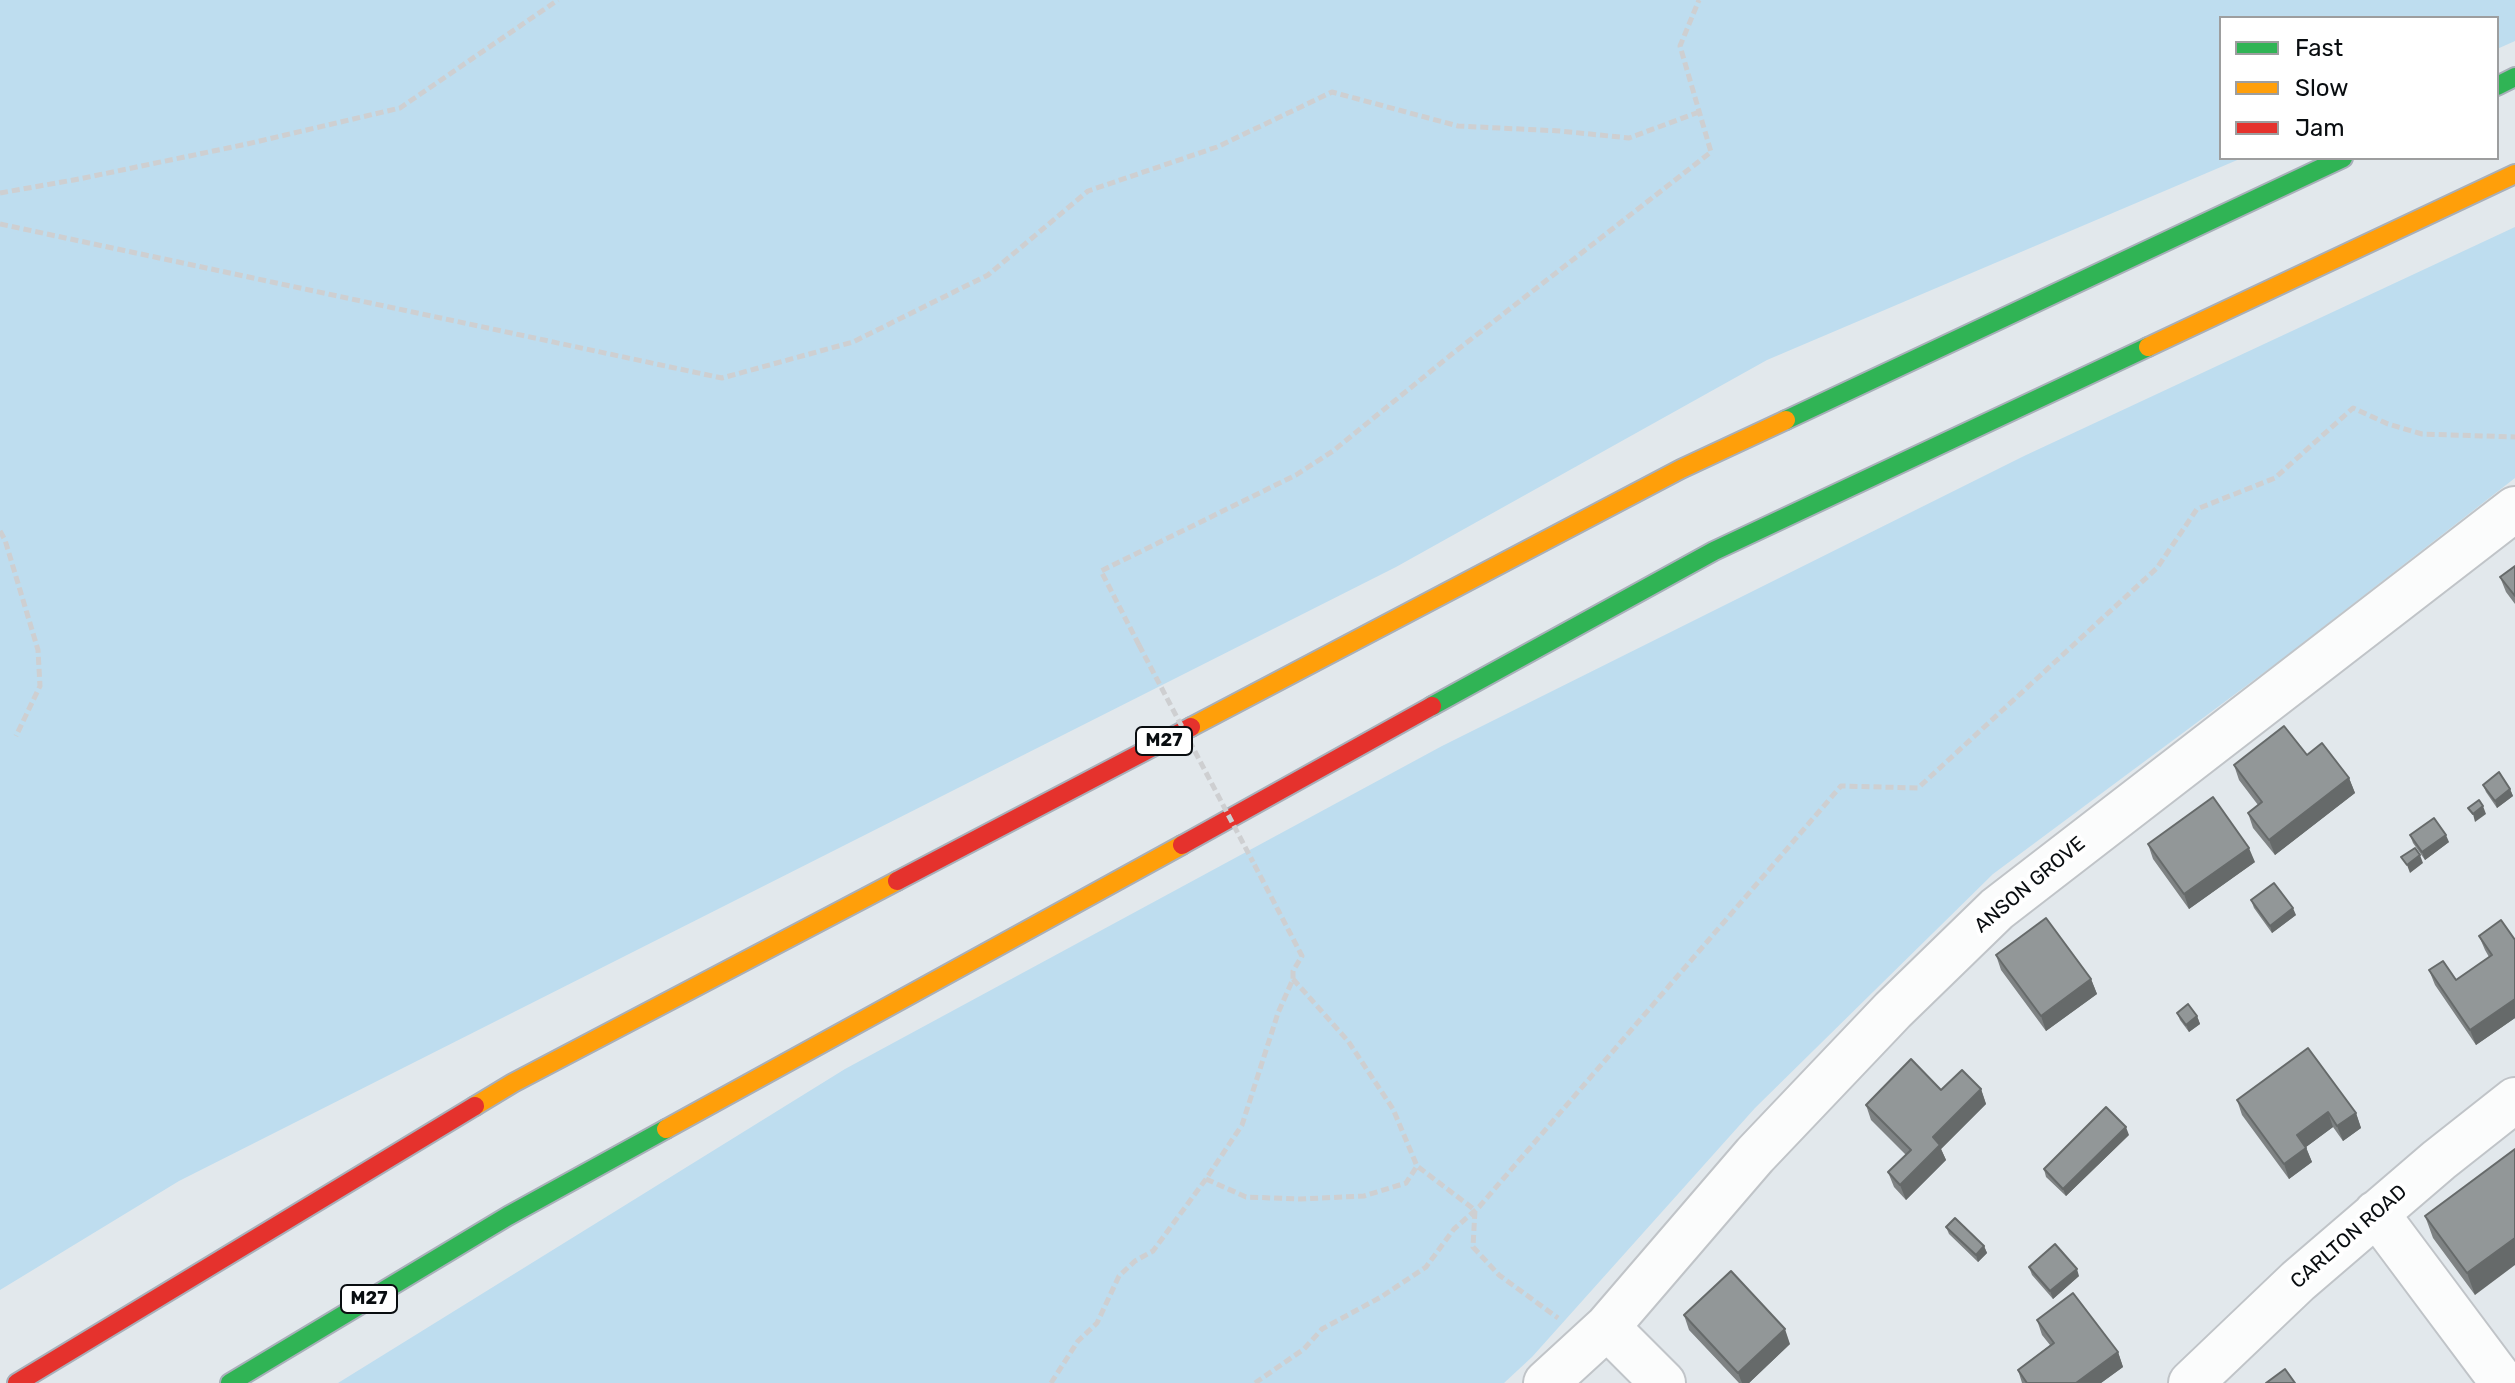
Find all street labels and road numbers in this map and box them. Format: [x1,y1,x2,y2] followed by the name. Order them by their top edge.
[1136,727,1192,755] road number: M27
[1970,832,2090,938] street label: ANSON GROVE
[2286,1180,2412,1294] street label: CARLTON ROAD
[341,1285,397,1313] road number: M27

